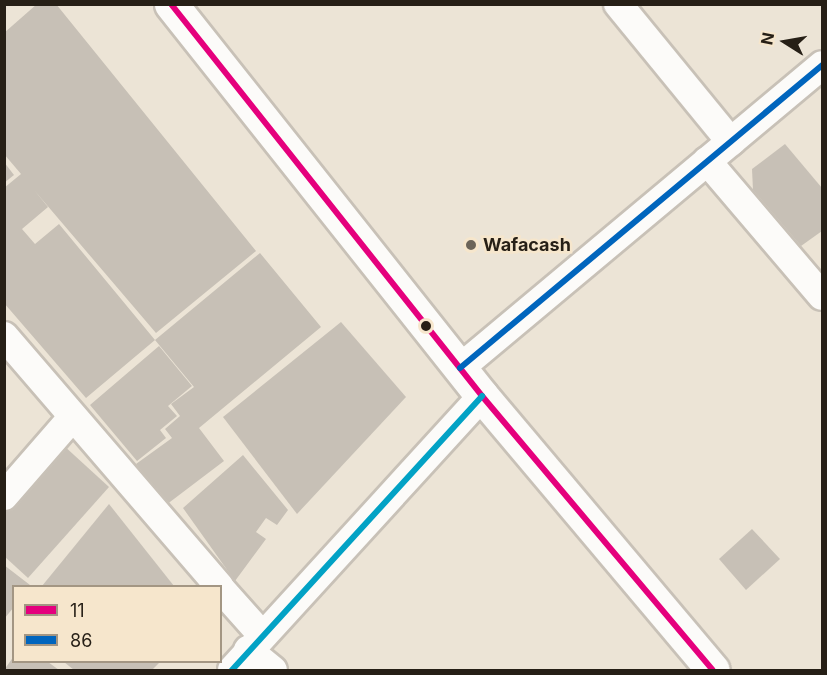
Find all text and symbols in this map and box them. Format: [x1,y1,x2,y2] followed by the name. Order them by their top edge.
[755,12,815,72] north arrow
[756,31,778,46] text: N
[483,234,571,256] place label: Wafacash
[464,238,478,252] marker: Wafacash
[420,320,432,332] unlabelled marker
[12,585,222,663] legend
[70,600,85,621] text: 11
[70,630,92,651] text: 86

